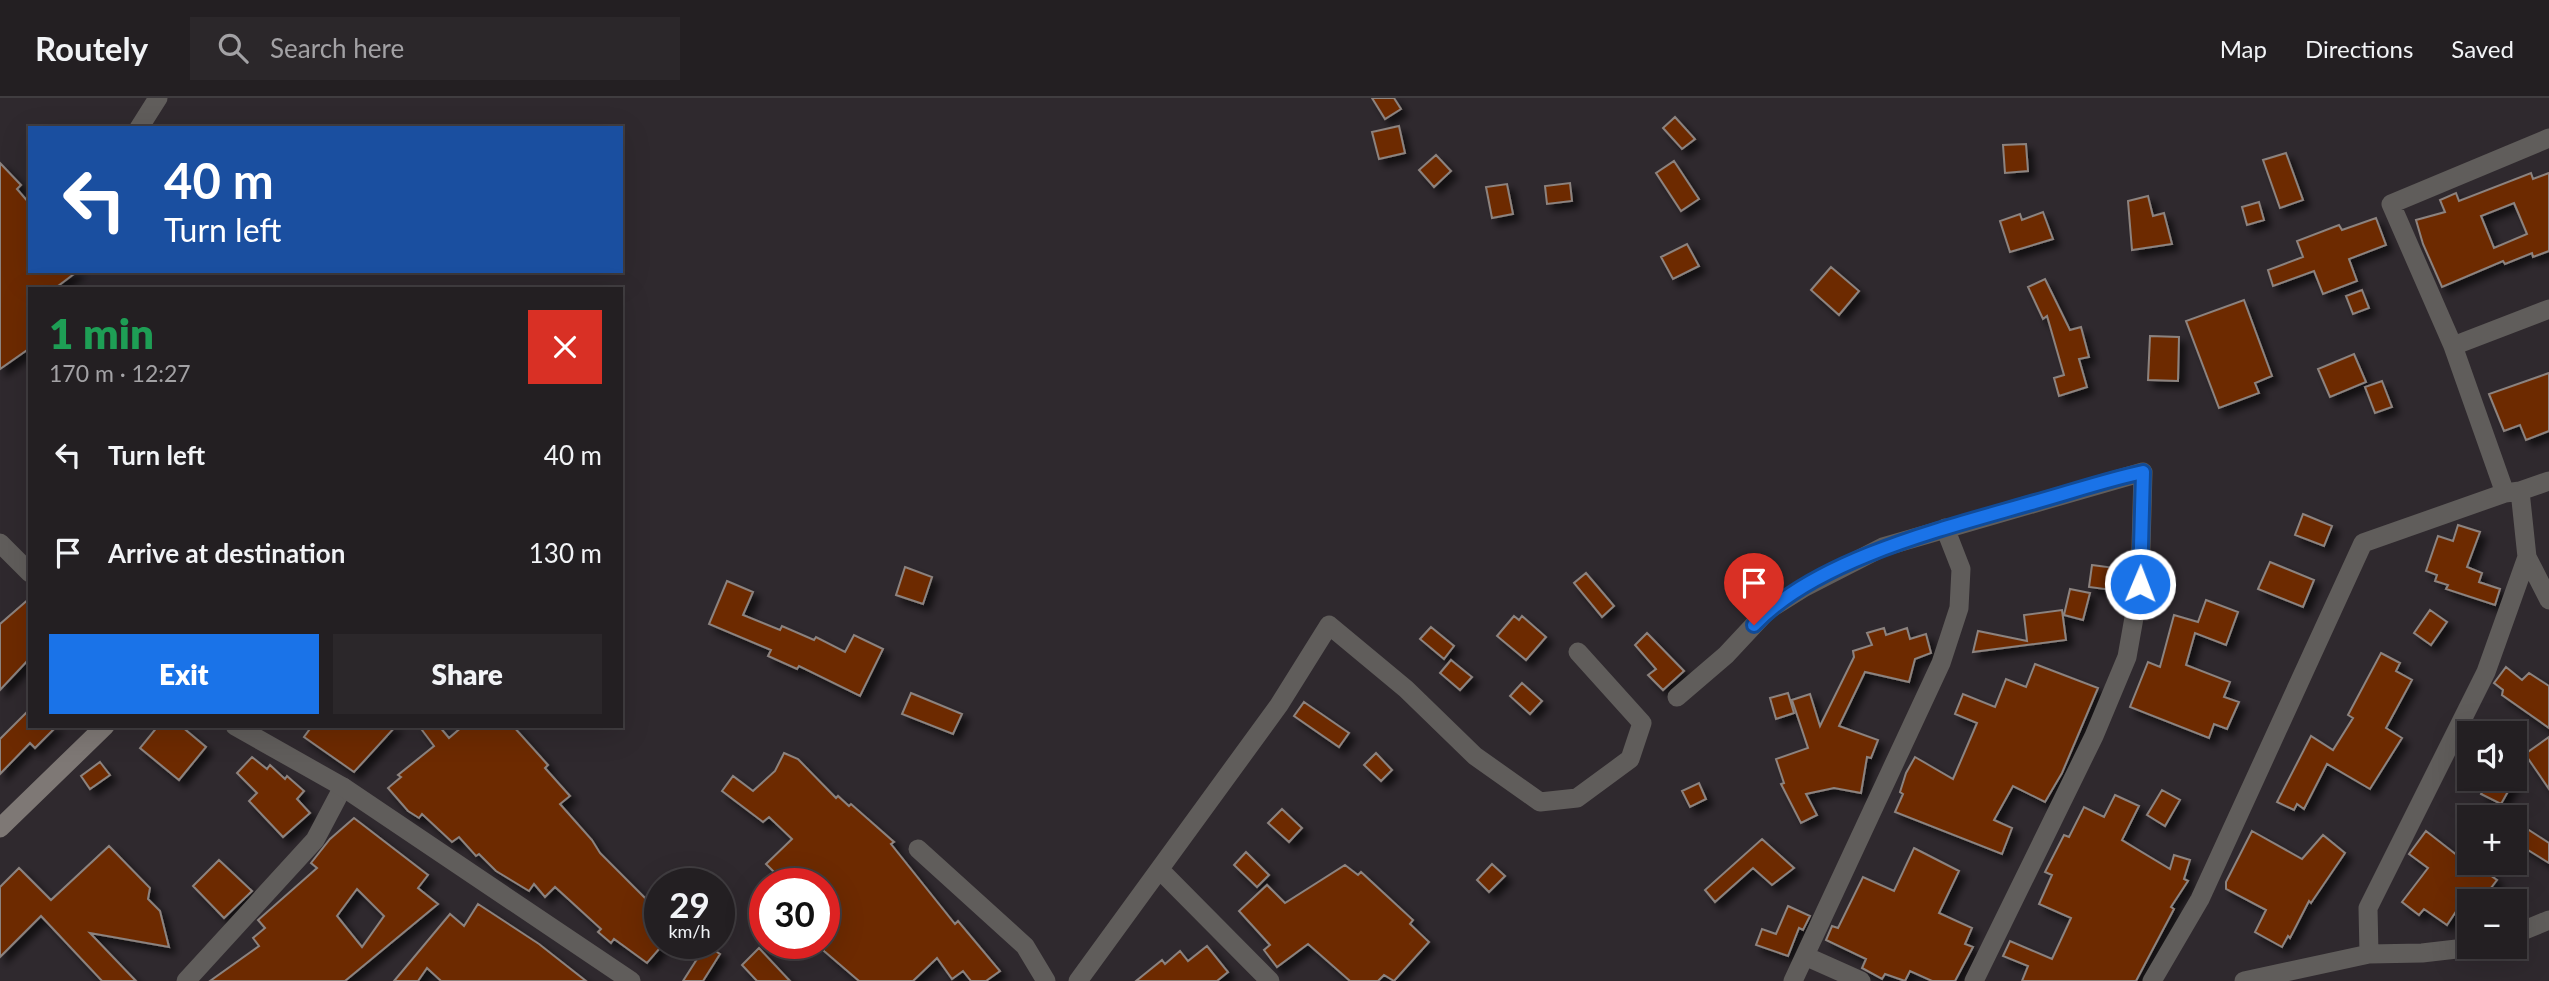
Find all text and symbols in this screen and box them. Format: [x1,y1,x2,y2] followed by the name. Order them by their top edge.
[190,17,680,80] search box
[35,28,148,68] text: Routely
[214,29,252,67] icon: search
[270,32,404,64] text: Search here
[2220,34,2267,63] text: Map
[2305,34,2413,63] text: Directions
[2451,34,2514,63] text: Saved
[164,151,274,209] text: 40 m
[49,154,140,245] icon: left
[164,210,281,249] text: Turn left
[49,308,154,358] text: 1 min
[528,310,602,384] button: close
[49,359,191,387] text: 170 m · 12:27
[49,436,87,474] icon: left
[108,439,205,471] text: Turn left
[544,439,602,471] text: 40 m
[49,534,87,572] icon: arrive
[108,537,345,569] text: Arrive at destination
[529,537,602,569] text: 130 m
[2103,547,2177,621] position arrow
[1724,553,1784,625] pin
[1735,564,1773,602] icon: arrive
[49,634,319,714] button: Exit
[333,634,602,714] button: Share
[2457,721,2527,959] map controls
[2457,721,2527,791] button: sound
[2457,805,2527,875] button: +
[749,868,840,959] speed limit sign: 30
[669,883,710,925] text: 29
[2457,889,2527,959] button: −
[668,920,711,942] text: km/h

